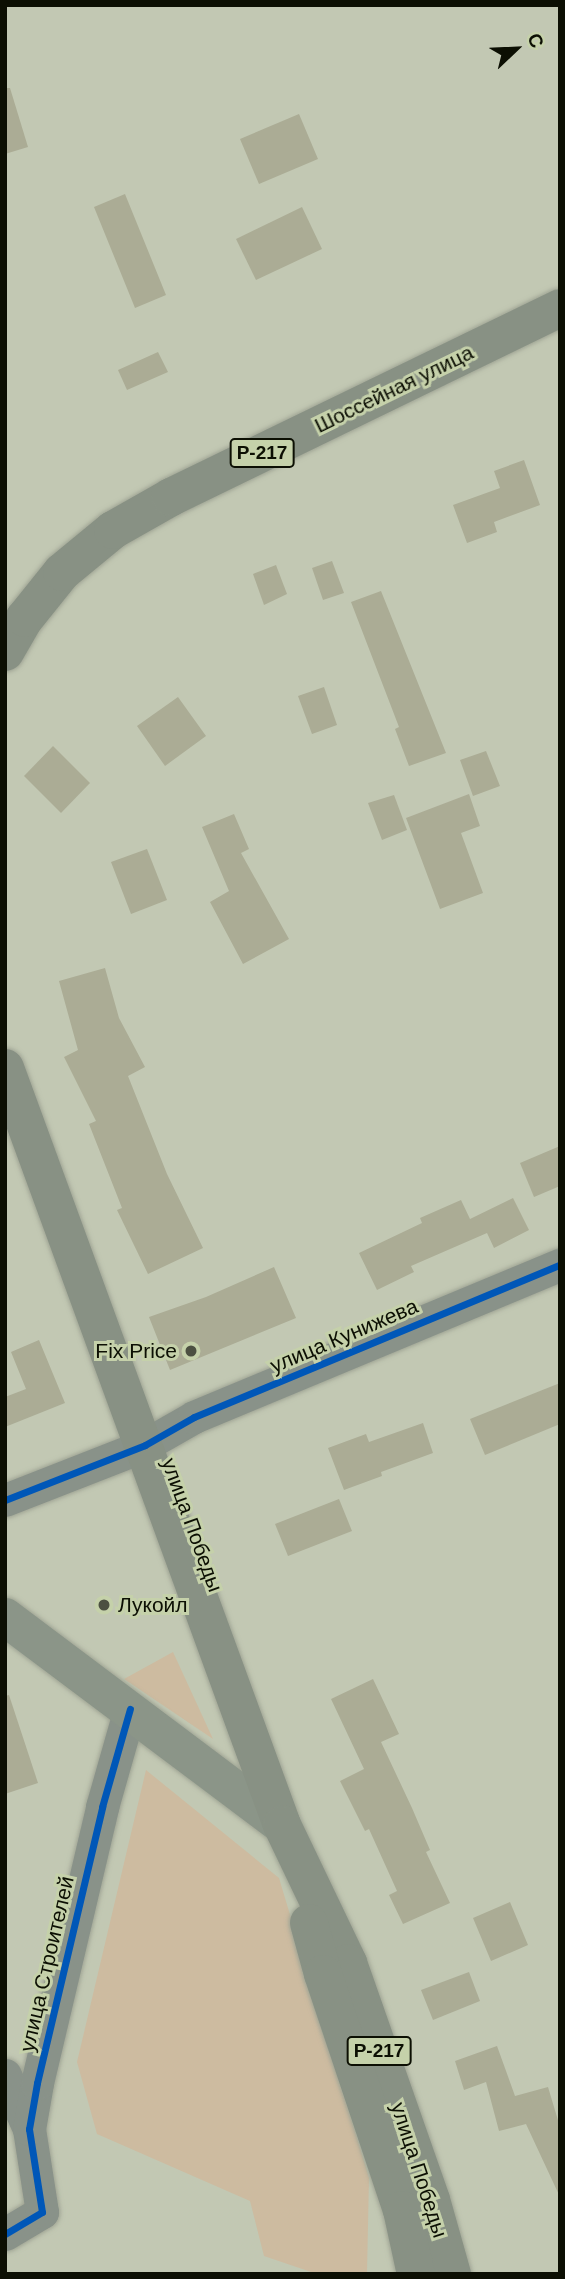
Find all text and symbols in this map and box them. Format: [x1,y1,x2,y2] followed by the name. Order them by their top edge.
[481,14,551,84] north arrow
[523,30,548,51] text: С
[310,340,478,438] street label: Шоссейная улица
[229,437,295,468] road number: Р-217
[266,1294,422,1378] street label: улица Кунижева
[95,1338,177,1364] place label: Fix Price
[183,1343,199,1359] marker: Fix Price
[156,1455,228,1595] street label: улица Победы
[118,1592,188,1618] place label: Лукойл
[96,1597,112,1613] marker: Лукойл
[15,1874,79,2054] street label: улица Строителей
[346,2036,412,2066] road number: Р-217
[385,2099,453,2241] street label: улица Победы

